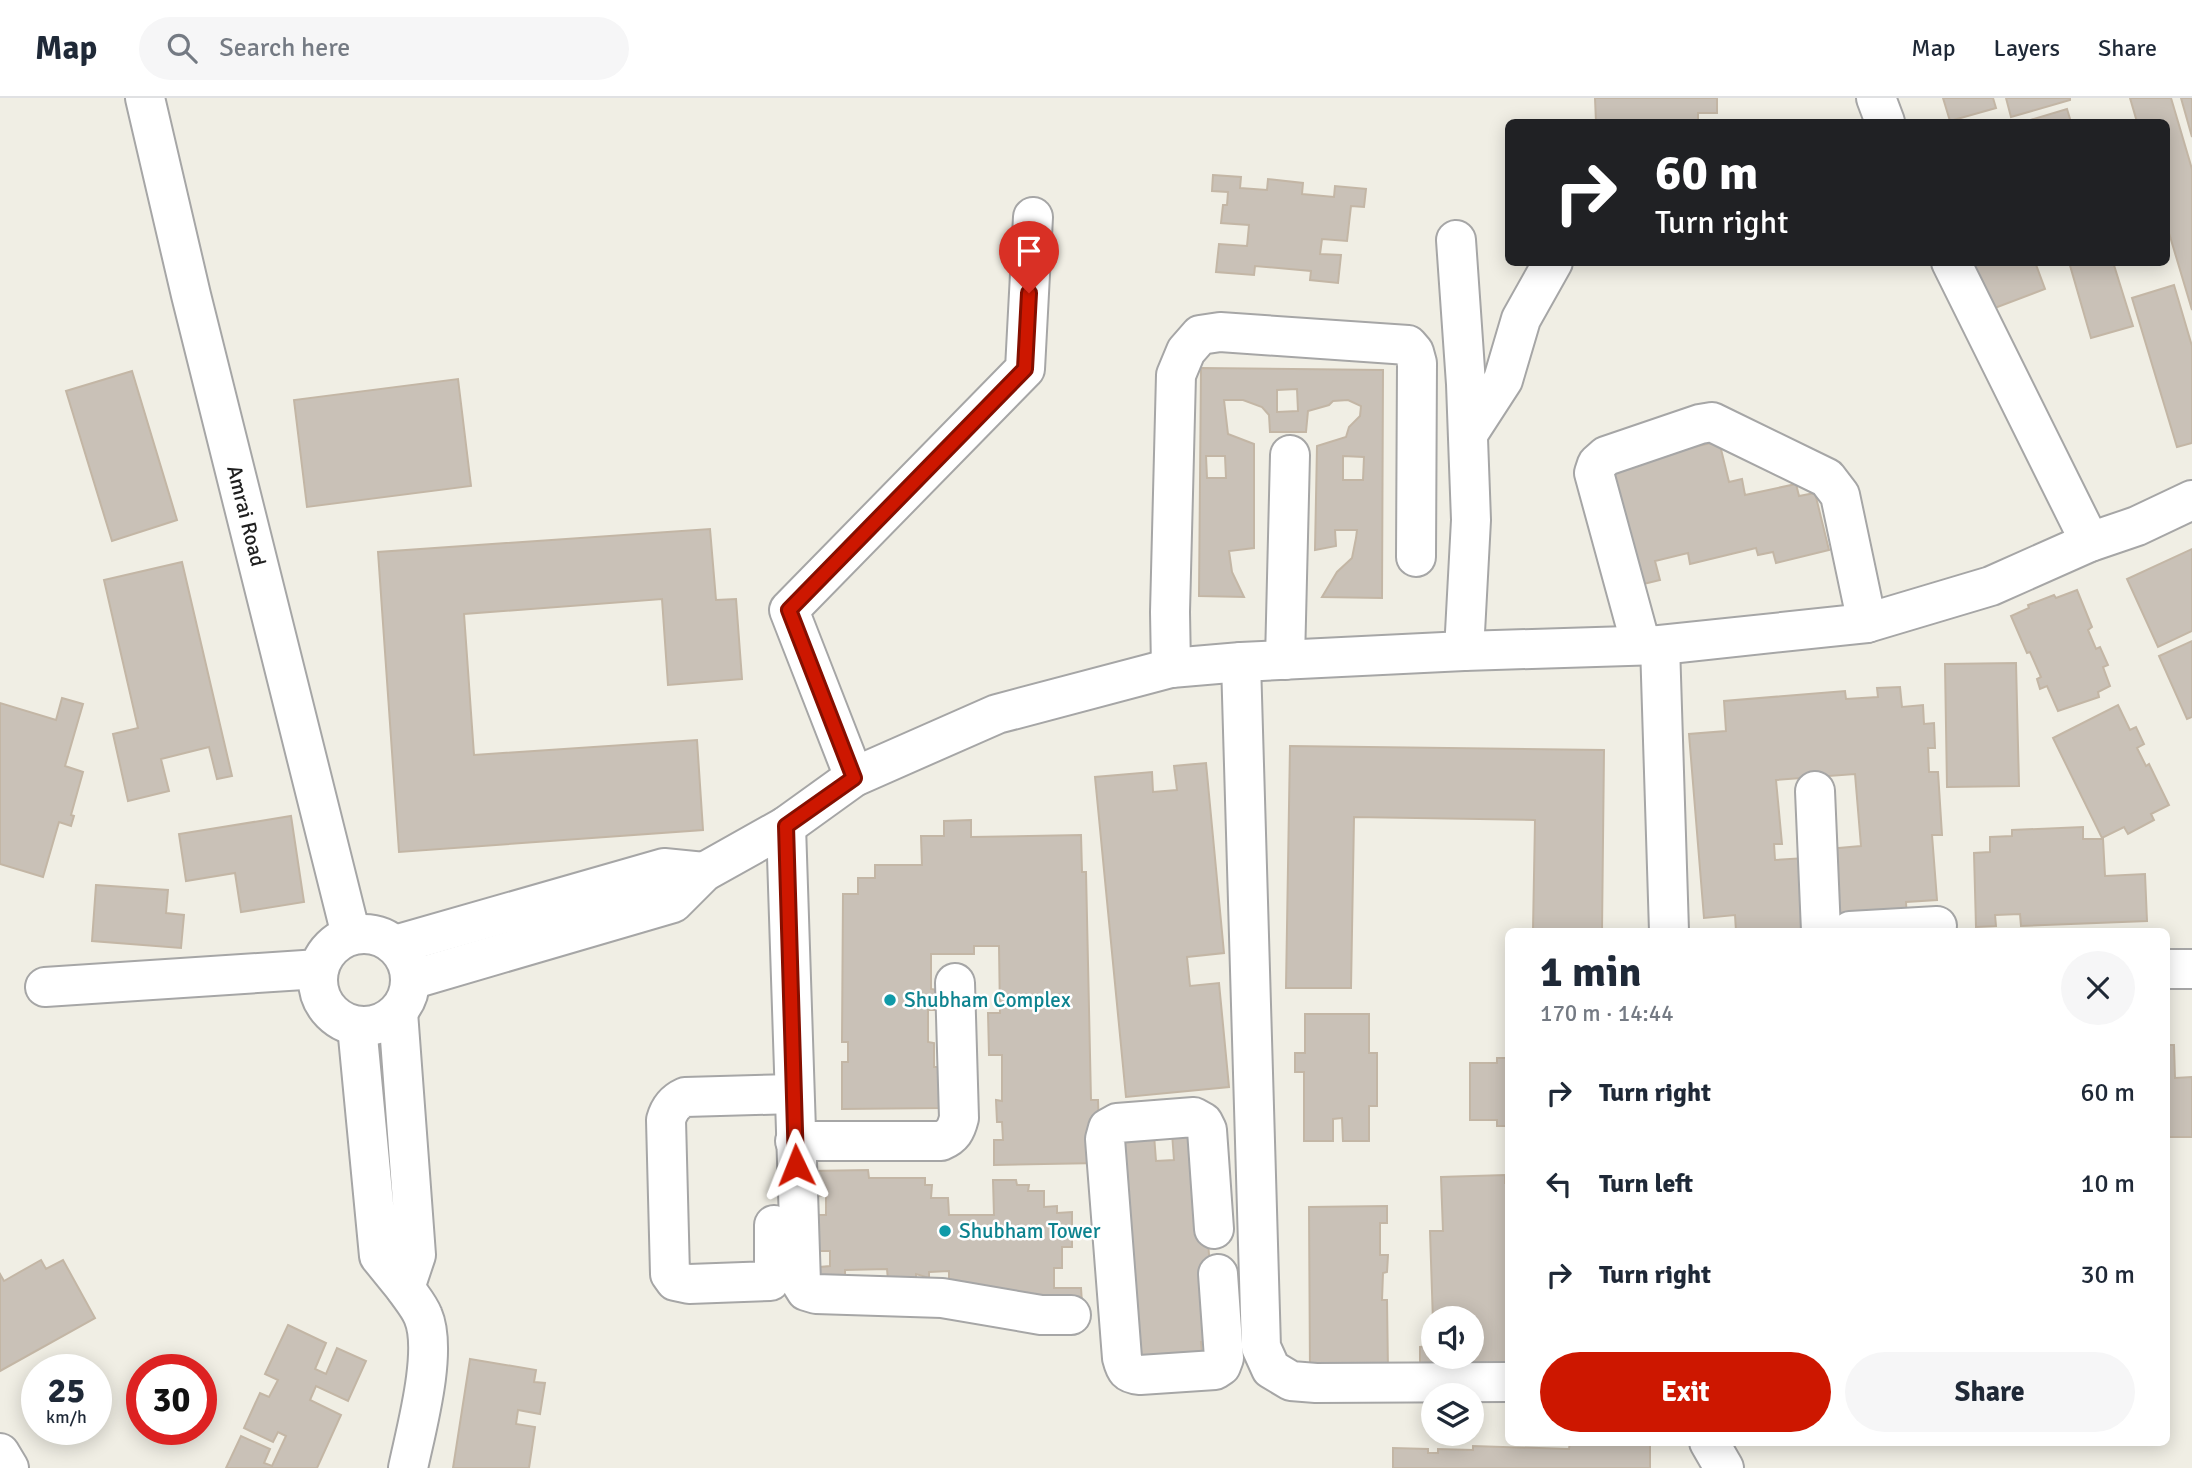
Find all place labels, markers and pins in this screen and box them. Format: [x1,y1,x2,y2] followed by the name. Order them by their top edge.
[999,221,1059,293] pin
[904,987,1071,1013] place label: Shubham Complex
[882,992,898,1008] marker: Shubham Complex
[959,1218,1101,1244] place label: Shubham Tower
[937,1223,953,1239] marker: Shubham Tower

